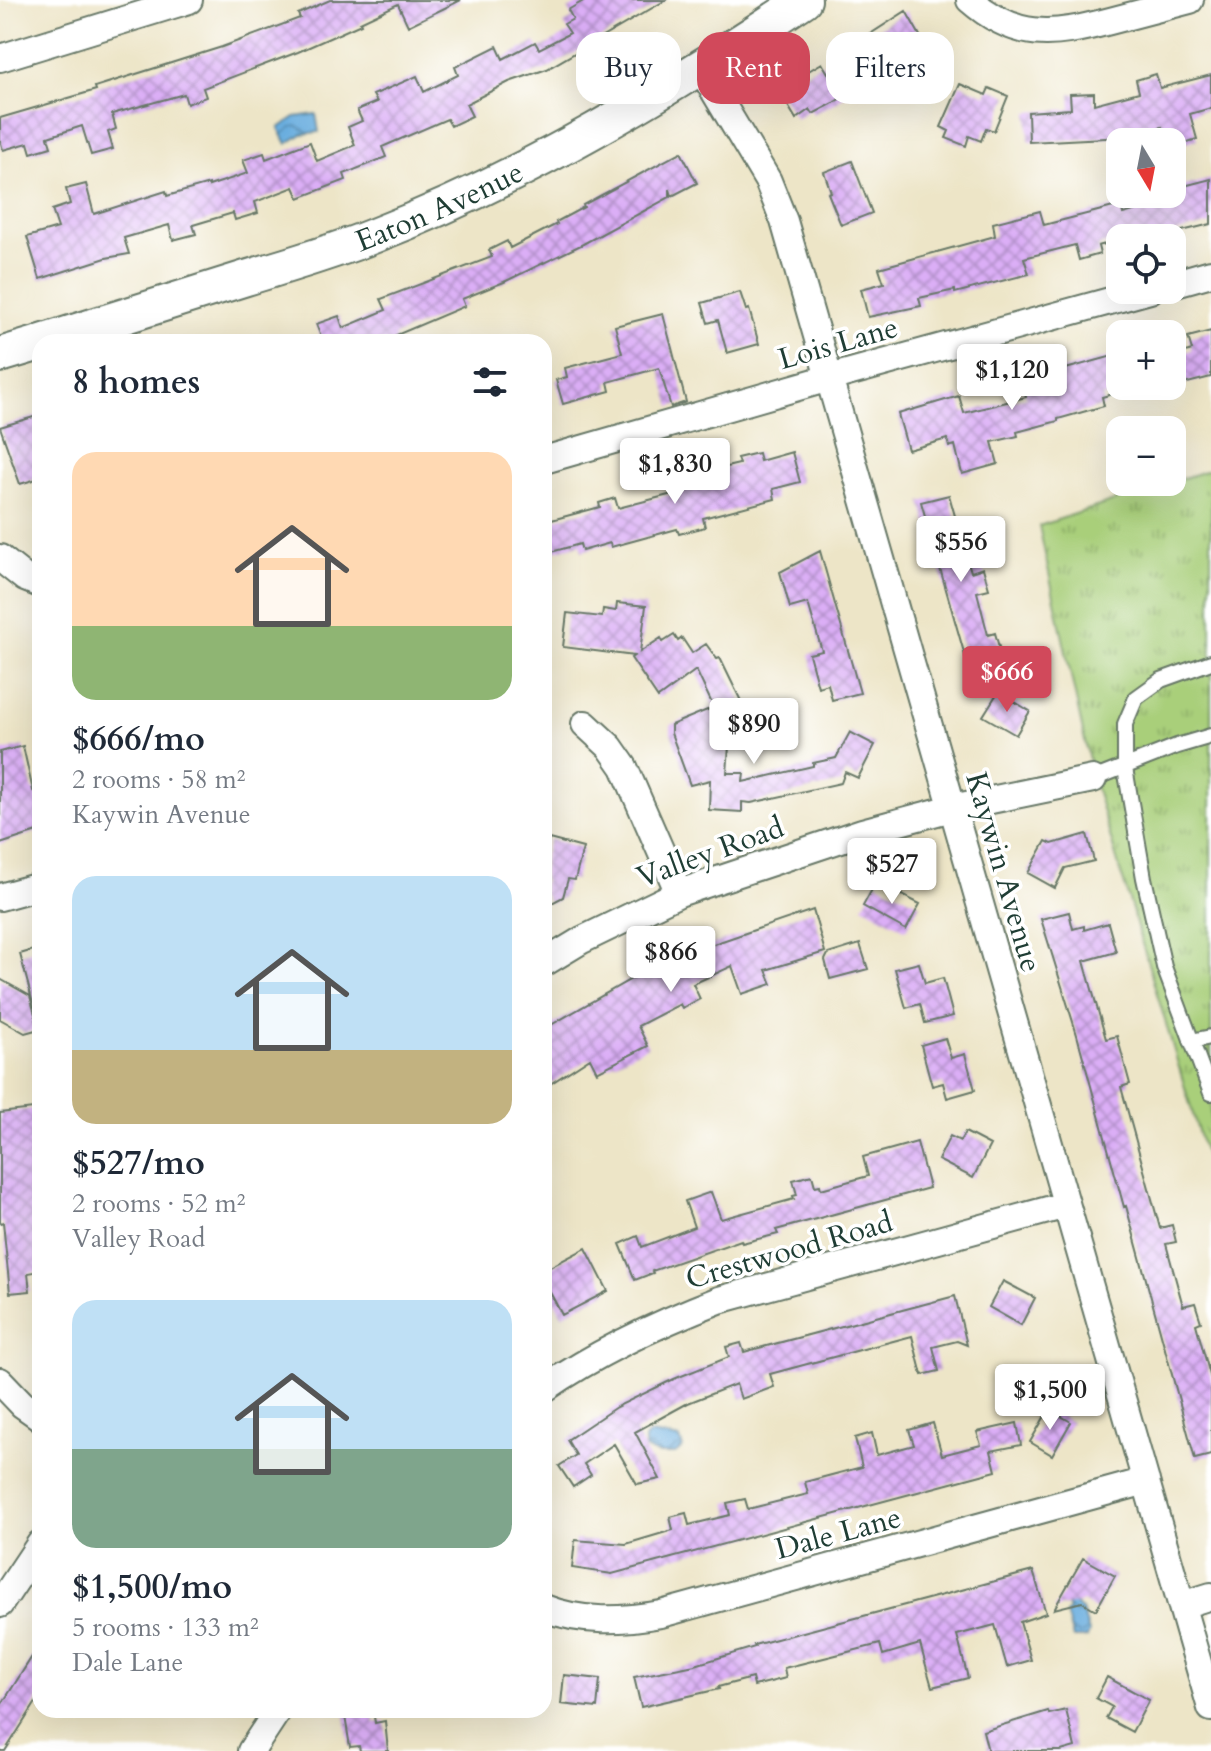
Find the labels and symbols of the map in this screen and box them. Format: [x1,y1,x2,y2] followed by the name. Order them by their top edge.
[1106,128,1186,208] north arrow
[349,152,530,262] street label: Eaton Avenue
[774,307,903,380] street label: Lois Lane
[947,344,1077,412] pin: $1,120
[610,438,740,506] pin: $1,830
[914,516,1008,584] pin: $556
[960,646,1054,714] pin: $666
[707,698,801,766] pin: $890
[955,767,1052,977] street label: Kaywin Avenue
[631,807,789,898] street label: Valley Road
[845,838,939,906] pin: $527
[624,926,718,994] pin: $866
[681,1201,897,1300] street label: Crestwood Road
[985,1364,1115,1432] pin: $1,500
[771,1497,905,1570] street label: Dale Lane

